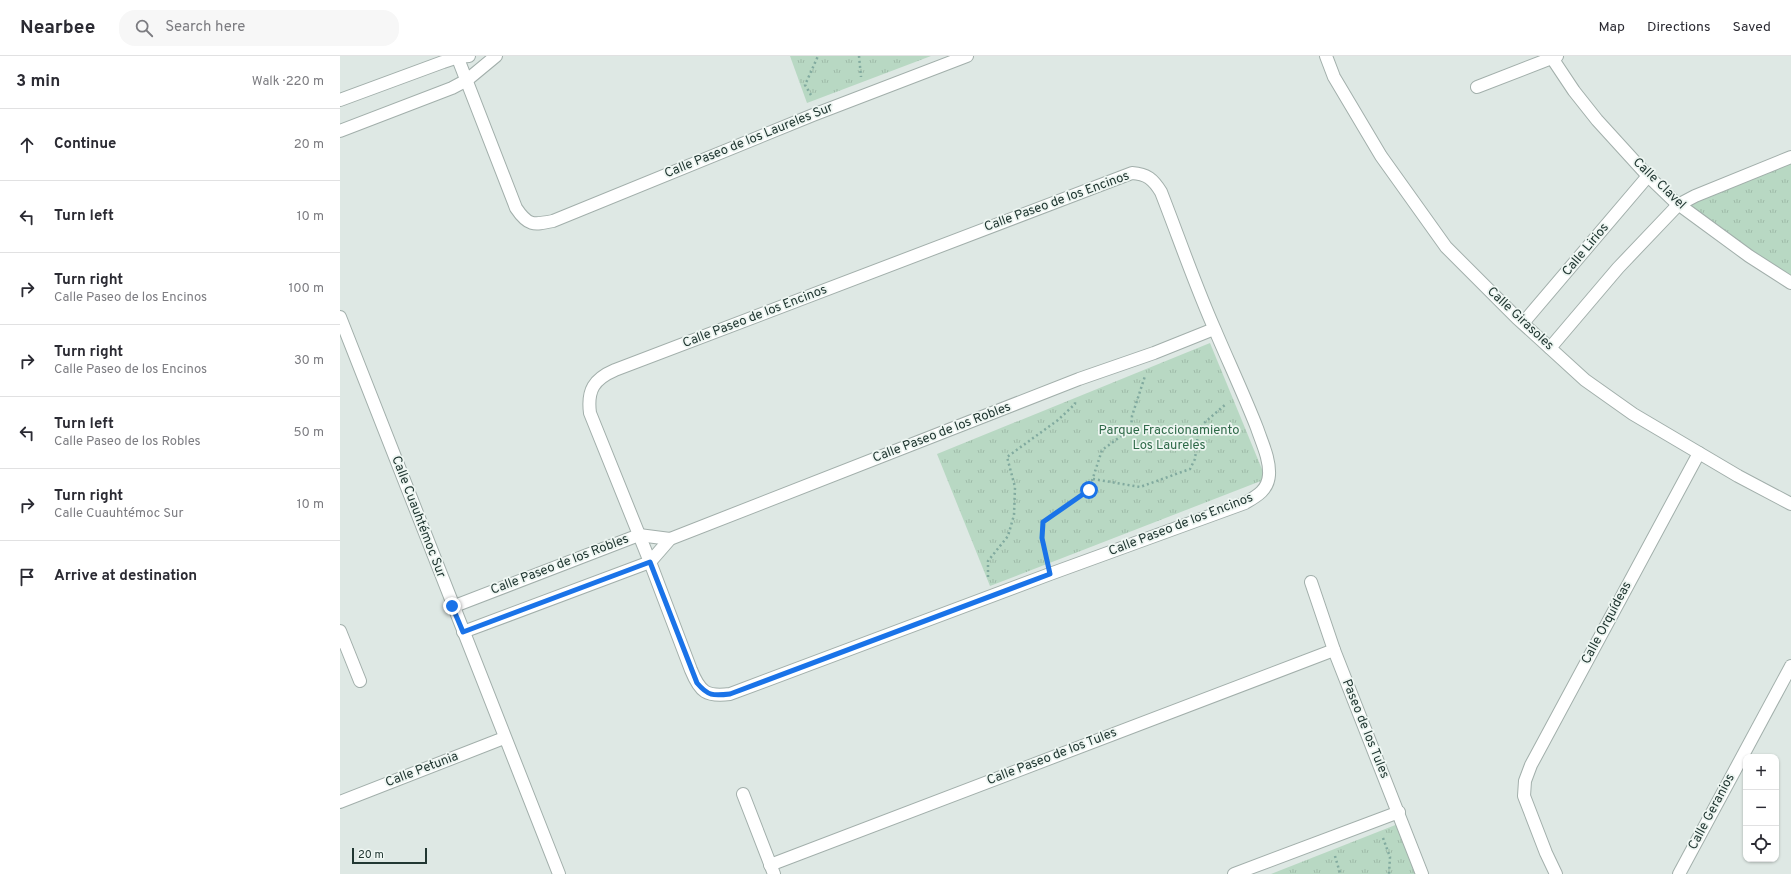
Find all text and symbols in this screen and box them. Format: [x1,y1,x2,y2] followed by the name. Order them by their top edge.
[119,10,399,46] search box
[20,16,95,40] text: Nearbee
[133,17,155,39] icon: search
[165,18,245,37] text: Search here
[1599,19,1625,36] text: Map
[1647,19,1711,36] text: Directions
[1733,19,1771,36] text: Saved
[16,71,60,93] text: 3 min
[252,74,324,90] text: Walk · 220 m
[662,100,836,182] street label: Calle Paseo de los Laureles Sur
[16,134,38,156] icon: ahead
[54,135,116,154] text: Continue
[294,137,324,153] text: 20 m
[1629,155,1689,213] street label: Calle Clavel
[982,168,1132,236] street label: Calle Paseo de los Encinos
[16,206,38,228] icon: left
[54,207,114,226] text: Turn left
[297,209,324,225] text: 10 m
[1559,220,1613,280] street label: Calle Lirios
[54,271,123,290] text: Turn right
[16,278,38,300] icon: right
[288,281,324,297] text: 100 m
[681,282,829,352] street label: Calle Paseo de los Encinos
[1483,284,1557,354] street label: Calle Girasoles
[54,290,207,306] text: Calle Paseo de los Encinos
[54,343,123,362] text: Turn right
[16,350,38,372] icon: right
[294,353,324,369] text: 30 m
[54,362,207,378] text: Calle Paseo de los Encinos
[871,399,1013,467] street label: Calle Paseo de los Robles
[54,415,114,434] text: Turn left
[16,422,38,444] icon: left
[1098,423,1240,454] park label: Parque Fraccionamiento Los Laureles
[294,425,324,441] text: 50 m
[54,434,201,450] text: Calle Paseo de los Robles
[387,454,449,580] street label: Calle Cuauhtémoc Sur
[1080,481,1098,499] route start
[54,487,123,506] text: Turn right
[1107,490,1255,560] street label: Calle Paseo de los Encinos
[16,494,38,516] icon: right
[297,497,324,513] text: 10 m
[54,506,183,522] text: Calle Cuauhtémoc Sur
[489,531,631,599] street label: Calle Paseo de los Robles
[16,566,38,588] icon: arrive
[54,567,197,586] text: Arrive at destination
[1578,579,1636,667] street label: Calle Orquídeas
[443,597,461,615] route end
[1338,677,1392,781] street label: Paseo de los Tules
[985,725,1119,789] street label: Calle Paseo de los Tules
[383,749,461,791] street label: Calle Petunia
[1743,754,1779,862] map controls
[1743,754,1779,790] button: +
[1685,771,1739,853] street label: Calle Geranios
[1743,790,1779,826] button: −
[1743,826,1779,862] button: locate
[352,846,427,865] scale bar
[358,848,384,862] text: 20 m

